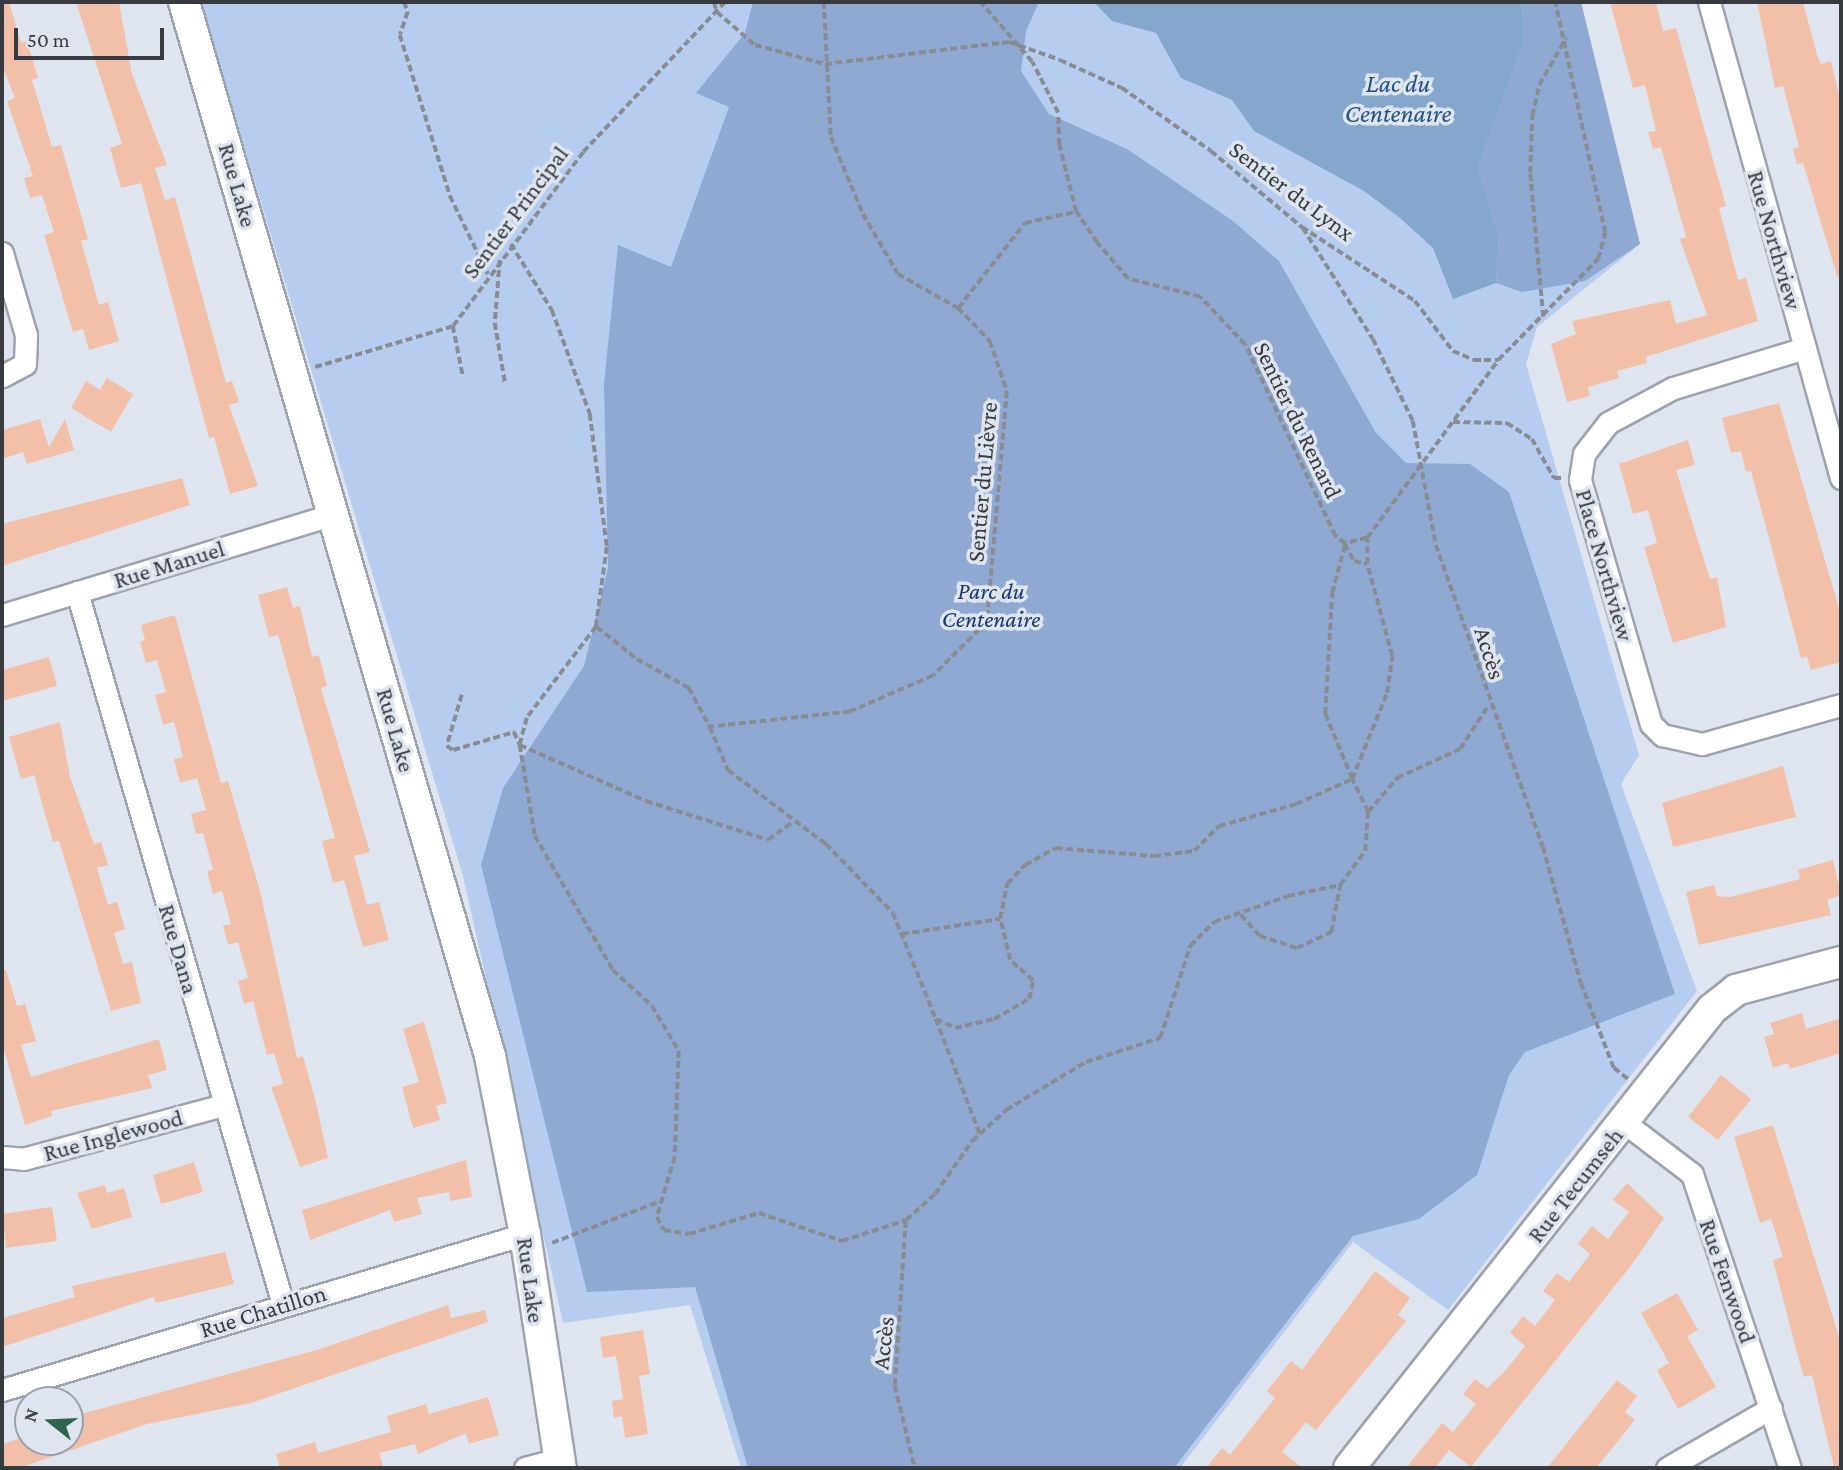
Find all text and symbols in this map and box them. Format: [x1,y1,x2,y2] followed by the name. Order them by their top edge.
[18,14,168,58] scale bar
[27,28,70,52] text: 50 m
[1345,68,1451,130] water label: Lac du Centenaire
[1224,135,1360,247] street label: Sentier du Lynx
[212,140,264,230] street label: Rue Lake
[456,140,574,284] street label: Sentier Principal
[1741,167,1809,313] street label: Rue Northview
[1248,337,1348,503] street label: Sentier du Renard
[961,401,1003,563] street label: Sentier du Lièvre
[1570,486,1640,644] street label: Place Northview
[110,534,228,594] street label: Rue Manuel
[942,577,1040,633] park label: Parc du Centenaire
[1468,623,1512,683] street label: Accès
[370,685,422,775] street label: Rue Lake
[152,901,206,997] street label: Rue Dana
[40,1103,186,1167] street label: Rue Inglewood
[1521,1122,1629,1248] street label: Rue Tecumseh
[1693,1215,1763,1347] street label: Rue Fenwood
[511,1236,551,1324] street label: Rue Lake
[196,1278,330,1344] street label: Rue Chatillon
[866,1315,900,1371] street label: Accès
[14,1386,84,1456] north arrow
[18,1406,42,1424] text: N

